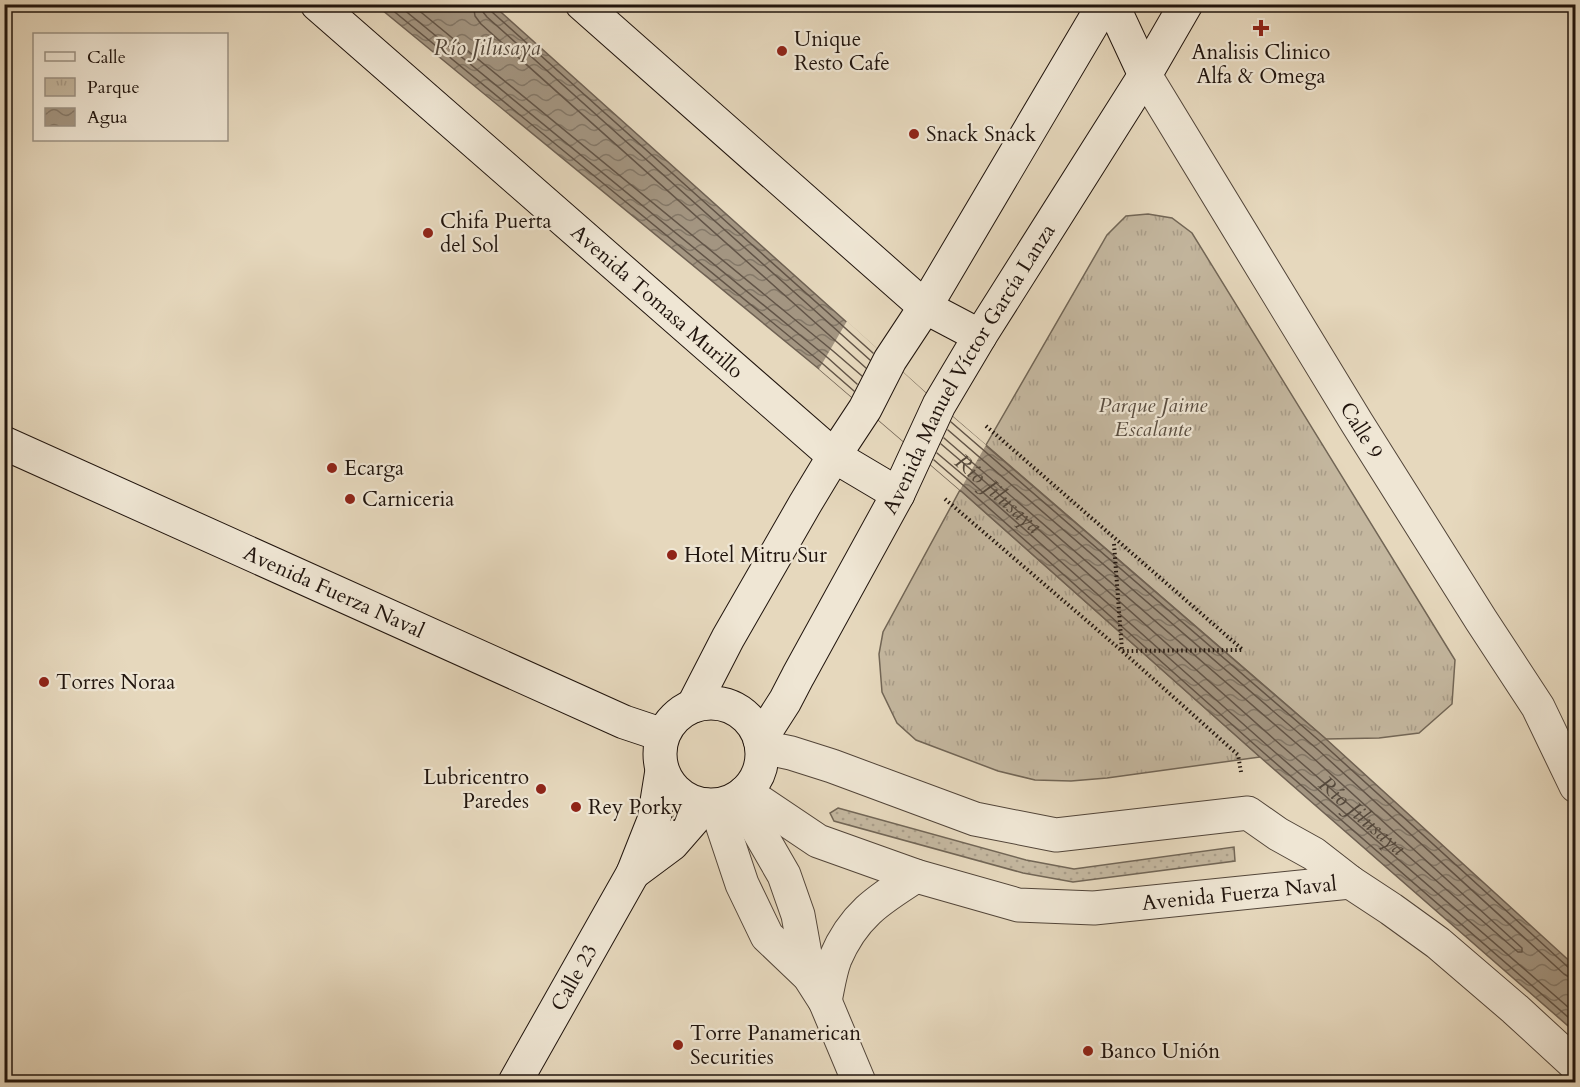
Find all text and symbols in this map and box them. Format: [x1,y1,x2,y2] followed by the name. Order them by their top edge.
[1252,19,1270,37] marker: Analisis Clinico Alfa & Omega
[794,25,890,78] place label: Unique Resto Cafe
[33,33,228,141] legend
[433,33,541,63] water label: Río Jilusaya
[1192,38,1330,91] place label: Analisis Clinico Alfa & Omega
[775,44,789,58] marker: Unique Resto Cafe
[87,45,126,70] text: Calle
[87,75,140,100] text: Parque
[87,105,128,130] text: Agua
[926,120,1037,149] place label: Snack Snack
[907,127,921,141] marker: Snack Snack
[440,207,551,260] place label: Chifa Puerta del Sol
[564,218,750,385] street label: Avenida Tomasa Murillo
[875,218,1062,519] street label: Avenida Manuel Víctor García Lanza
[421,226,435,240] marker: Chifa Puerta del Sol
[1099,391,1208,444] park label: Parque Jaime Escalante
[1333,396,1390,464] street label: Calle 9
[948,447,1048,541] water label: Río Jilusaya
[344,454,404,483] place label: Ecarga
[325,461,339,475] marker: Ecarga
[362,485,454,514] place label: Carniceria
[343,492,357,506] marker: Carniceria
[239,538,429,645] street label: Avenida Fuerza Naval
[684,541,827,570] place label: Hotel Mitru Sur
[665,548,679,562] marker: Hotel Mitru Sur
[56,668,175,697] place label: Torres Noraa
[37,675,51,689] marker: Torres Noraa
[423,763,529,816] place label: Lubricentro Paredes
[1312,770,1413,863] water label: Río Jilusaya
[534,782,548,796] marker: Lubricentro Paredes
[588,793,683,822] place label: Rey Porky
[569,800,583,814] marker: Rey Porky
[1140,869,1338,918] street label: Avenida Fuerza Naval
[544,939,604,1016] street label: Calle 23
[690,1019,861,1072] place label: Torre Panamerican Securities
[1100,1037,1220,1066] place label: Banco Unión
[671,1038,685,1052] marker: Torre Panamerican Securities
[1081,1044,1095,1058] marker: Banco Unión

